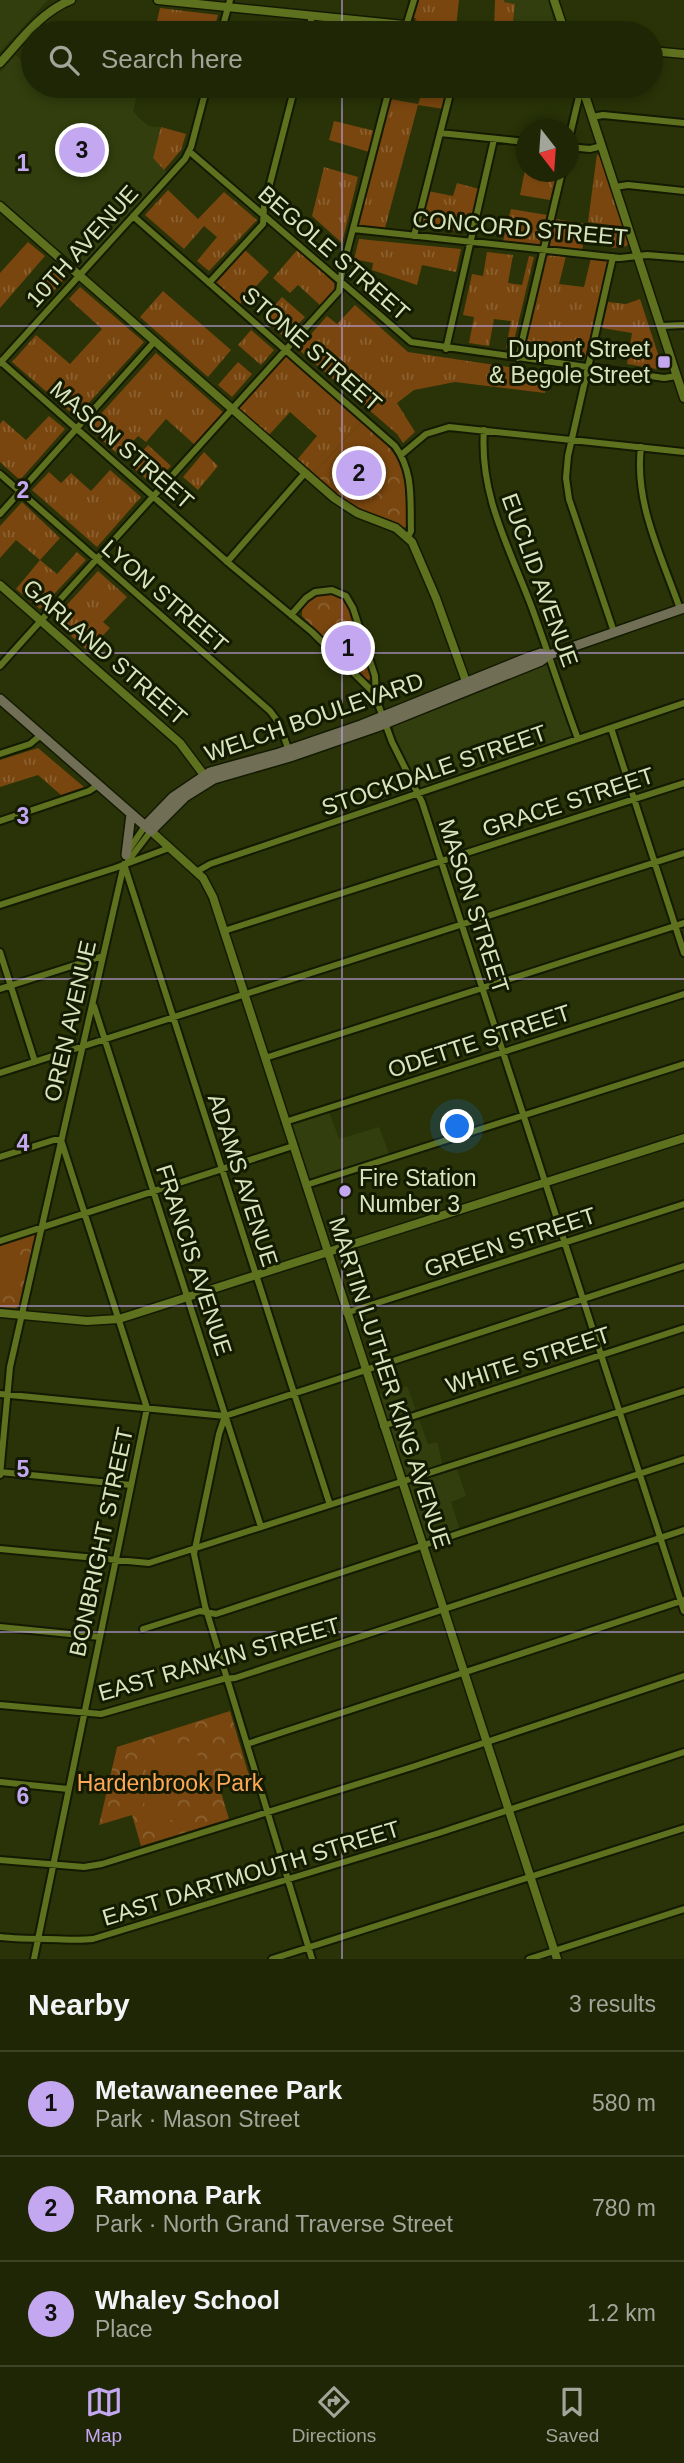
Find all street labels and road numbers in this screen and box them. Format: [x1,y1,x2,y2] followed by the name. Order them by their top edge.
[21,180,143,312] street label: 10TH AVENUE
[253,180,415,326] street label: BEGOLE STREET
[411,206,629,250] street label: CONCORD STREET
[237,281,387,417] street label: STONE STREET
[45,376,199,514] street label: MASON STREET
[497,490,583,670] street label: EUCLID AVENUE
[97,534,233,658] street label: LYON STREET
[18,574,192,730] street label: GARLAND STREET
[201,667,427,767] street label: WELCH BOULEVARD
[318,719,550,821] street label: STOCKDALE STREET
[479,762,657,842] street label: GRACE STREET
[434,816,514,996] street label: MASON STREET
[39,938,101,1104] street label: OREN AVENUE
[384,999,574,1083] street label: ODETTE STREET
[203,1090,283,1270] street label: ADAMS AVENUE
[151,1161,237,1359] street label: FRANCIS AVENUE
[421,1202,599,1282] street label: GREEN STREET
[324,1214,456,1552] street label: MARTIN LUTHER KING AVENUE
[443,1321,613,1399] street label: WHITE STREET
[64,1425,138,1659] street label: BONBRIGHT STREET
[95,1612,343,1706] street label: EAST RANKIN STREET
[99,1815,403,1931] street label: EAST DARTMOUTH STREET

